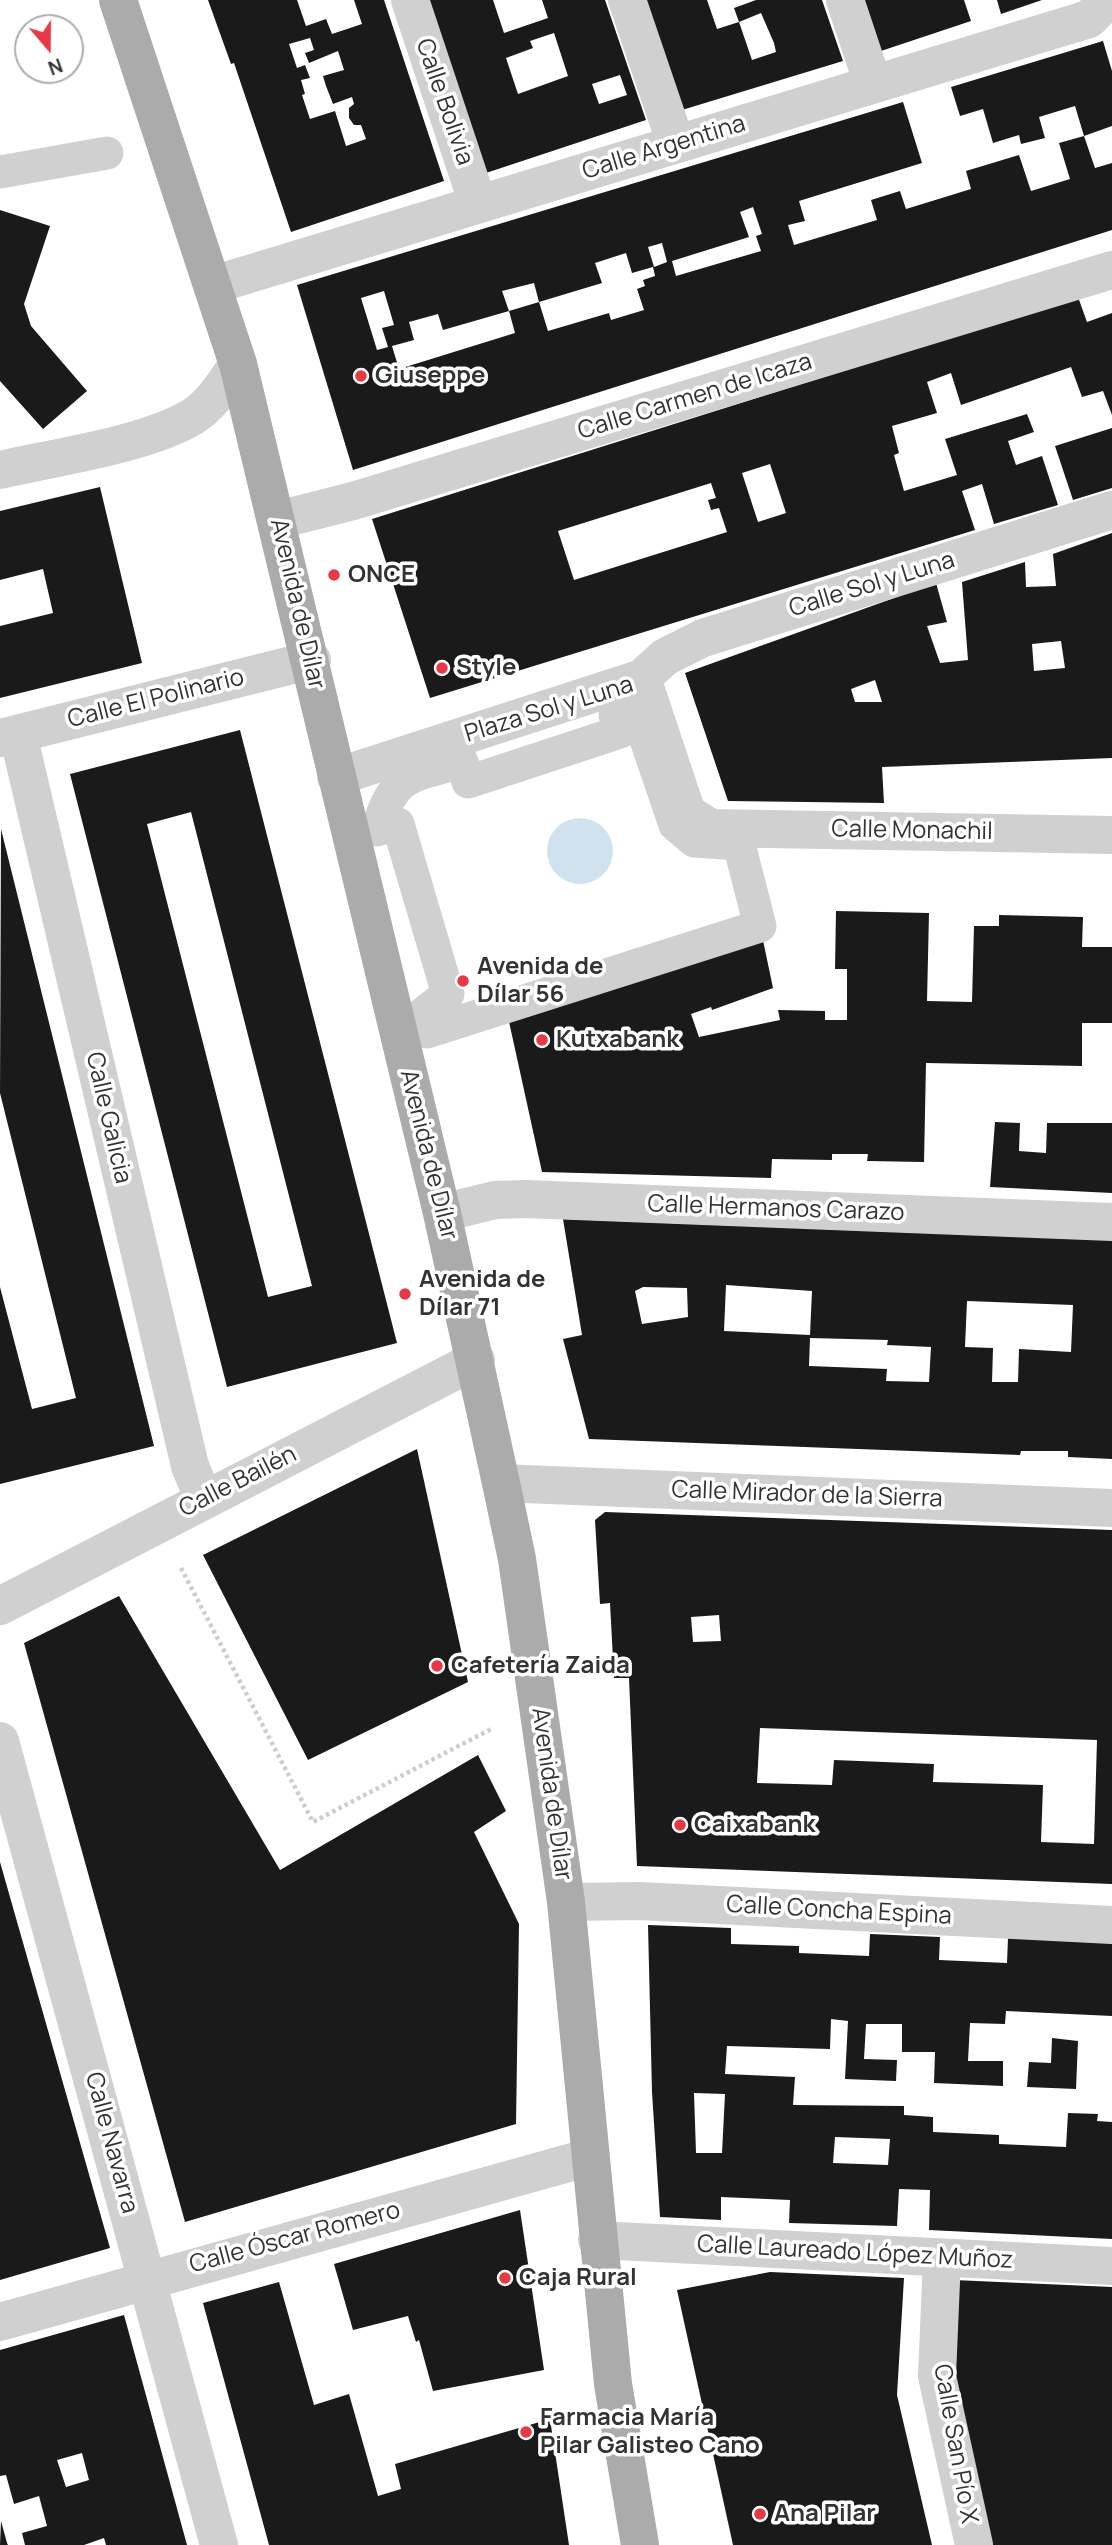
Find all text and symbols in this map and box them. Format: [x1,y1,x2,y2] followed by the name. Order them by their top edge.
[14,14,84,84] north arrow
[409,35,479,169] street label: Calle Bolivia
[45,52,66,81] text: N
[579,110,749,186] street label: Calle Argentina
[575,348,815,446] street label: Calle Carmen de Icaza
[375,362,485,390] place label: Giuseppe
[353,368,369,384] marker: Giuseppe
[263,516,331,692] street label: Avenida de Dílar
[786,546,958,624] street label: Calle Sol y Luna
[348,561,415,589] place label: ONCE
[326,567,342,583] marker: ONCE
[456,654,516,682] place label: Style
[434,660,450,676] marker: Style
[65,663,247,735] street label: Calle El Polinario
[461,671,637,749] street label: Plaza Sol y Luna
[831,815,993,847] street label: Calle Monachil
[477,953,603,1009] place label: Avenida de Dílar 56
[455,973,471,989] marker: Avenida de Dílar 56
[556,1026,679,1054] place label: Kutxabank
[534,1032,550,1048] marker: Kutxabank
[79,1050,137,1186] street label: Calle Galicia
[393,1067,463,1243] street label: Avenida de Dílar
[647,1190,905,1228] street label: Calle Hermanos Carazo
[419,1266,545,1322] place label: Avenida de Dílar 71
[397,1286,413,1302] marker: Avenida de Dílar 71
[175,1440,301,1524] street label: Calle Bailén
[671,1476,943,1514] street label: Calle Mirador de la Sierra
[451,1652,630,1680] place label: Cafetería Zaida
[429,1658,445,1674] marker: Cafetería Zaida
[525,1706,577,1882] street label: Avenida de Dílar
[694,1811,815,1839] place label: Caixabank
[672,1817,688,1833] marker: Caixabank
[726,1891,952,1931] street label: Calle Concha Espina
[78,2069,144,2217] street label: Calle Navarra
[187,2196,403,2280] street label: Calle Óscar Romero
[696,2230,1014,2276] street label: Calle Laureado López Muñoz
[519,2264,637,2292] place label: Caja Rural
[497,2270,513,2286] marker: Caja Rural
[927,2362,983,2526] street label: Calle San Pío X
[540,2404,760,2460] place label: Farmacia María Pilar Galisteo Cano
[518,2424,534,2440] marker: Farmacia María Pilar Galisteo Cano
[774,2500,876,2528] place label: Ana Pilar
[752,2506,768,2522] marker: Ana Pilar

